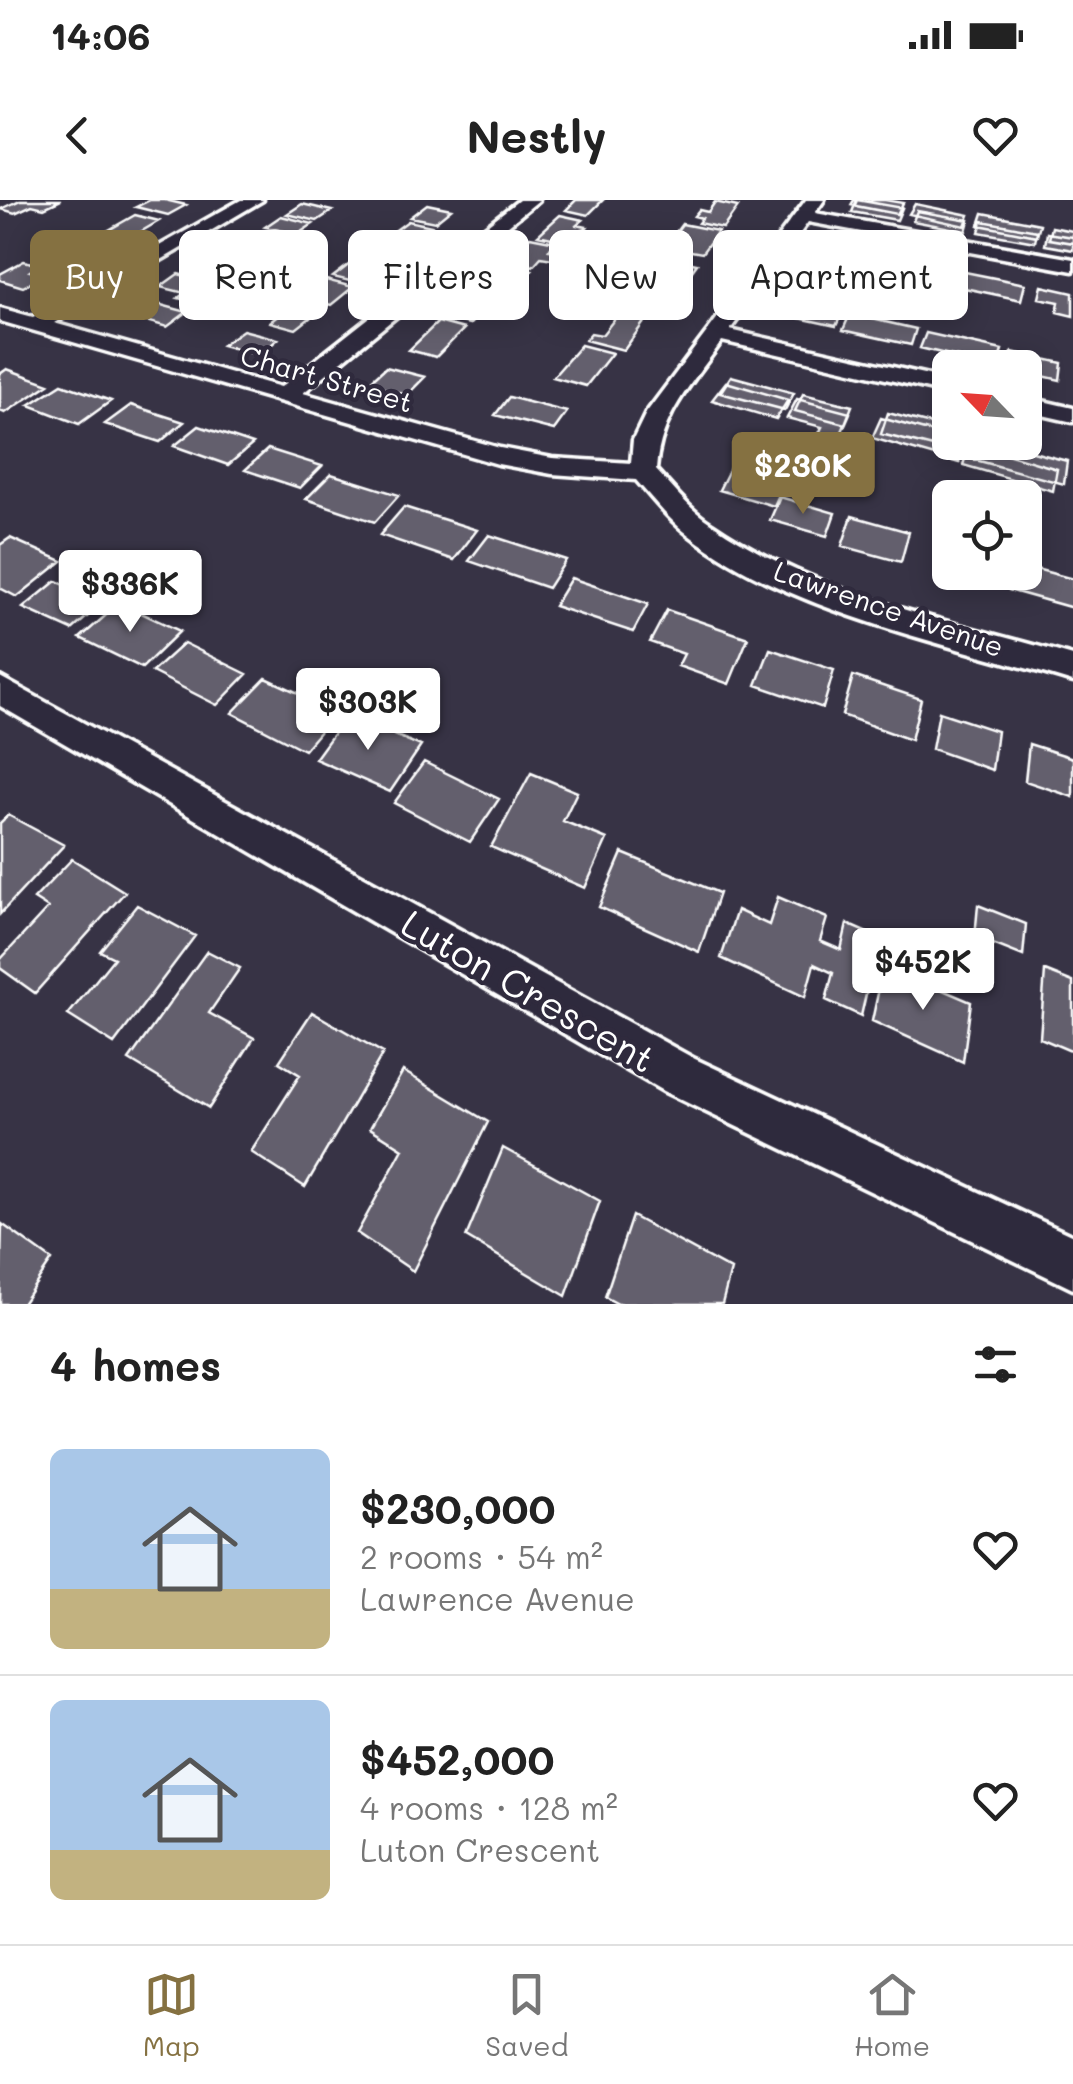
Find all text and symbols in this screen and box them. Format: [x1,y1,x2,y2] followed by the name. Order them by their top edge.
[50,10,150,60] text: 14:06
[466,106,607,164] text: Nestly
[50,108,105,163] icon: back
[968,108,1023,163] icon: heart
[30,230,159,320] chip: Buy
[179,230,328,320] chip: Rent
[348,230,529,320] chip: Filters
[549,230,693,320] chip: New
[713,230,968,320] chip: Apartment
[237,336,417,420] street label: Chart Street
[932,350,1042,460] north arrow
[932,350,1042,590] map controls
[733,432,873,517] pin: $230K
[754,443,852,485] text: $230K
[932,480,1042,590] button: locate
[60,550,200,635] pin: $336K
[769,552,1009,664] street label: Lawrence Avenue
[81,561,179,603] text: $336K
[298,668,438,753] pin: $303K
[318,679,418,721] text: $303K
[393,897,665,1083] street label: Luton Crescent
[853,928,993,1013] pin: $452K
[874,939,972,981] text: $452K
[50,1337,221,1392] text: 4 homes
[968,1337,1023,1392] icon: filters
[360,1480,556,1535] text: $230,000
[130,1489,250,1609] icon: home
[968,1522,1023,1577] icon: heart
[360,1535,603,1577] text: 2 rooms · 54 m²
[360,1577,635,1619] text: Lawrence Avenue
[360,1731,555,1786] text: $452,000
[130,1740,250,1860] icon: home
[968,1773,1023,1828] icon: heart
[360,1786,618,1828] text: 4 rooms · 128 m²
[360,1828,600,1870] text: Luton Crescent
[143,1967,200,2063] tab: Map
[485,1967,568,2063] tab: Saved
[854,1967,930,2063] tab: Home

